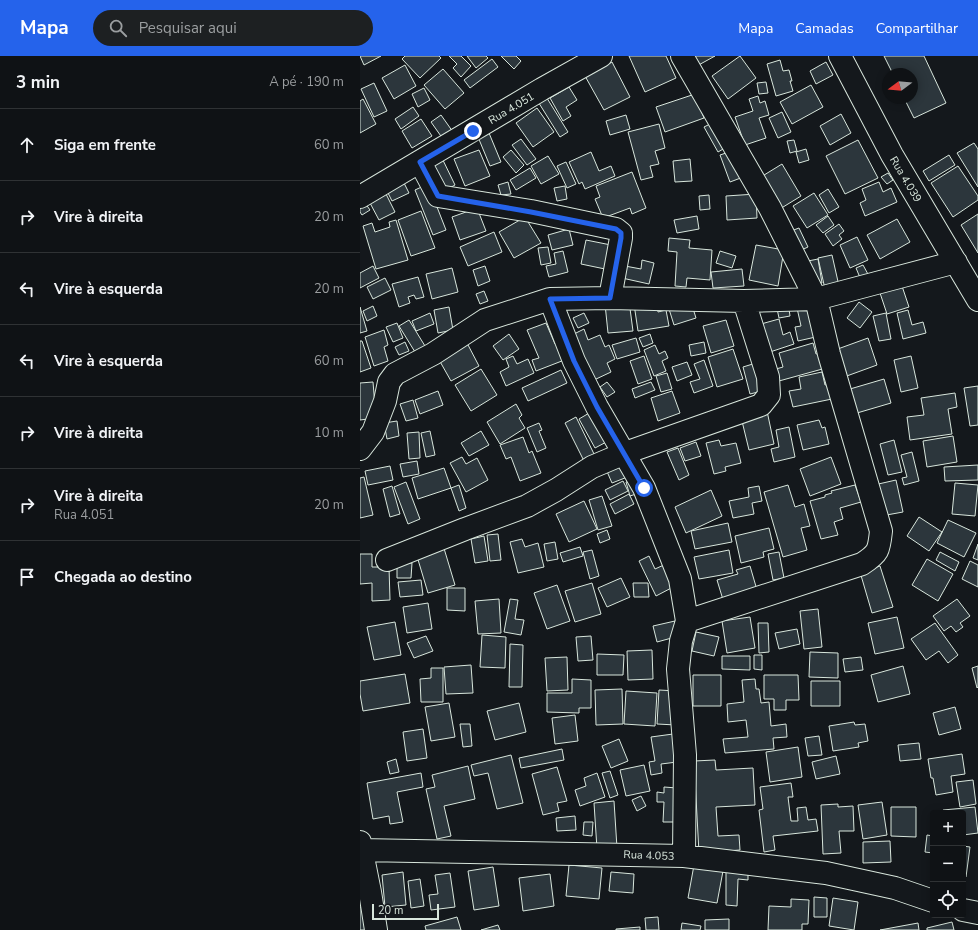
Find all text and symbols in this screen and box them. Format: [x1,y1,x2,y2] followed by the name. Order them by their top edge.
[93,10,373,46] search box
[20,15,69,41] text: Mapa
[107,17,129,39] icon: search
[139,18,237,38] text: Pesquisar aqui
[738,19,773,38] text: Mapa
[795,19,854,38] text: Camadas
[876,19,958,38] text: Compartilhar
[882,68,918,104] north arrow
[16,71,60,94] text: 3 min
[269,73,344,91] text: A pé · 190 m
[485,89,537,128] street label: Rua 4.051
[464,122,482,140] route end
[16,134,38,156] icon: ahead
[54,135,156,155] text: Siga em frente
[314,136,344,154] text: 60 m
[886,153,925,205] street label: Rua 4.039
[16,206,38,228] icon: right
[54,207,143,227] text: Vire à direita
[314,208,344,226] text: 20 m
[16,278,38,300] icon: left
[54,279,163,299] text: Vire à esquerda
[314,280,344,298] text: 20 m
[16,350,38,372] icon: left
[54,351,163,371] text: Vire à esquerda
[314,352,344,370] text: 60 m
[16,422,38,444] icon: right
[54,423,143,443] text: Vire à direita
[314,424,344,442] text: 10 m
[635,479,653,497] route start
[54,486,143,506] text: Vire à direita
[16,494,38,516] icon: right
[314,496,344,514] text: 20 m
[54,506,114,524] text: Rua 4.051
[16,566,38,588] icon: arrive
[54,567,192,587] text: Chegada ao destino
[930,810,966,918] map controls
[930,810,966,846] button: +
[930,846,966,882] button: −
[623,847,675,864] street label: Rua 4.053
[930,882,966,918] button: locate
[372,902,439,921] scale bar
[378,903,403,918] text: 20 m

